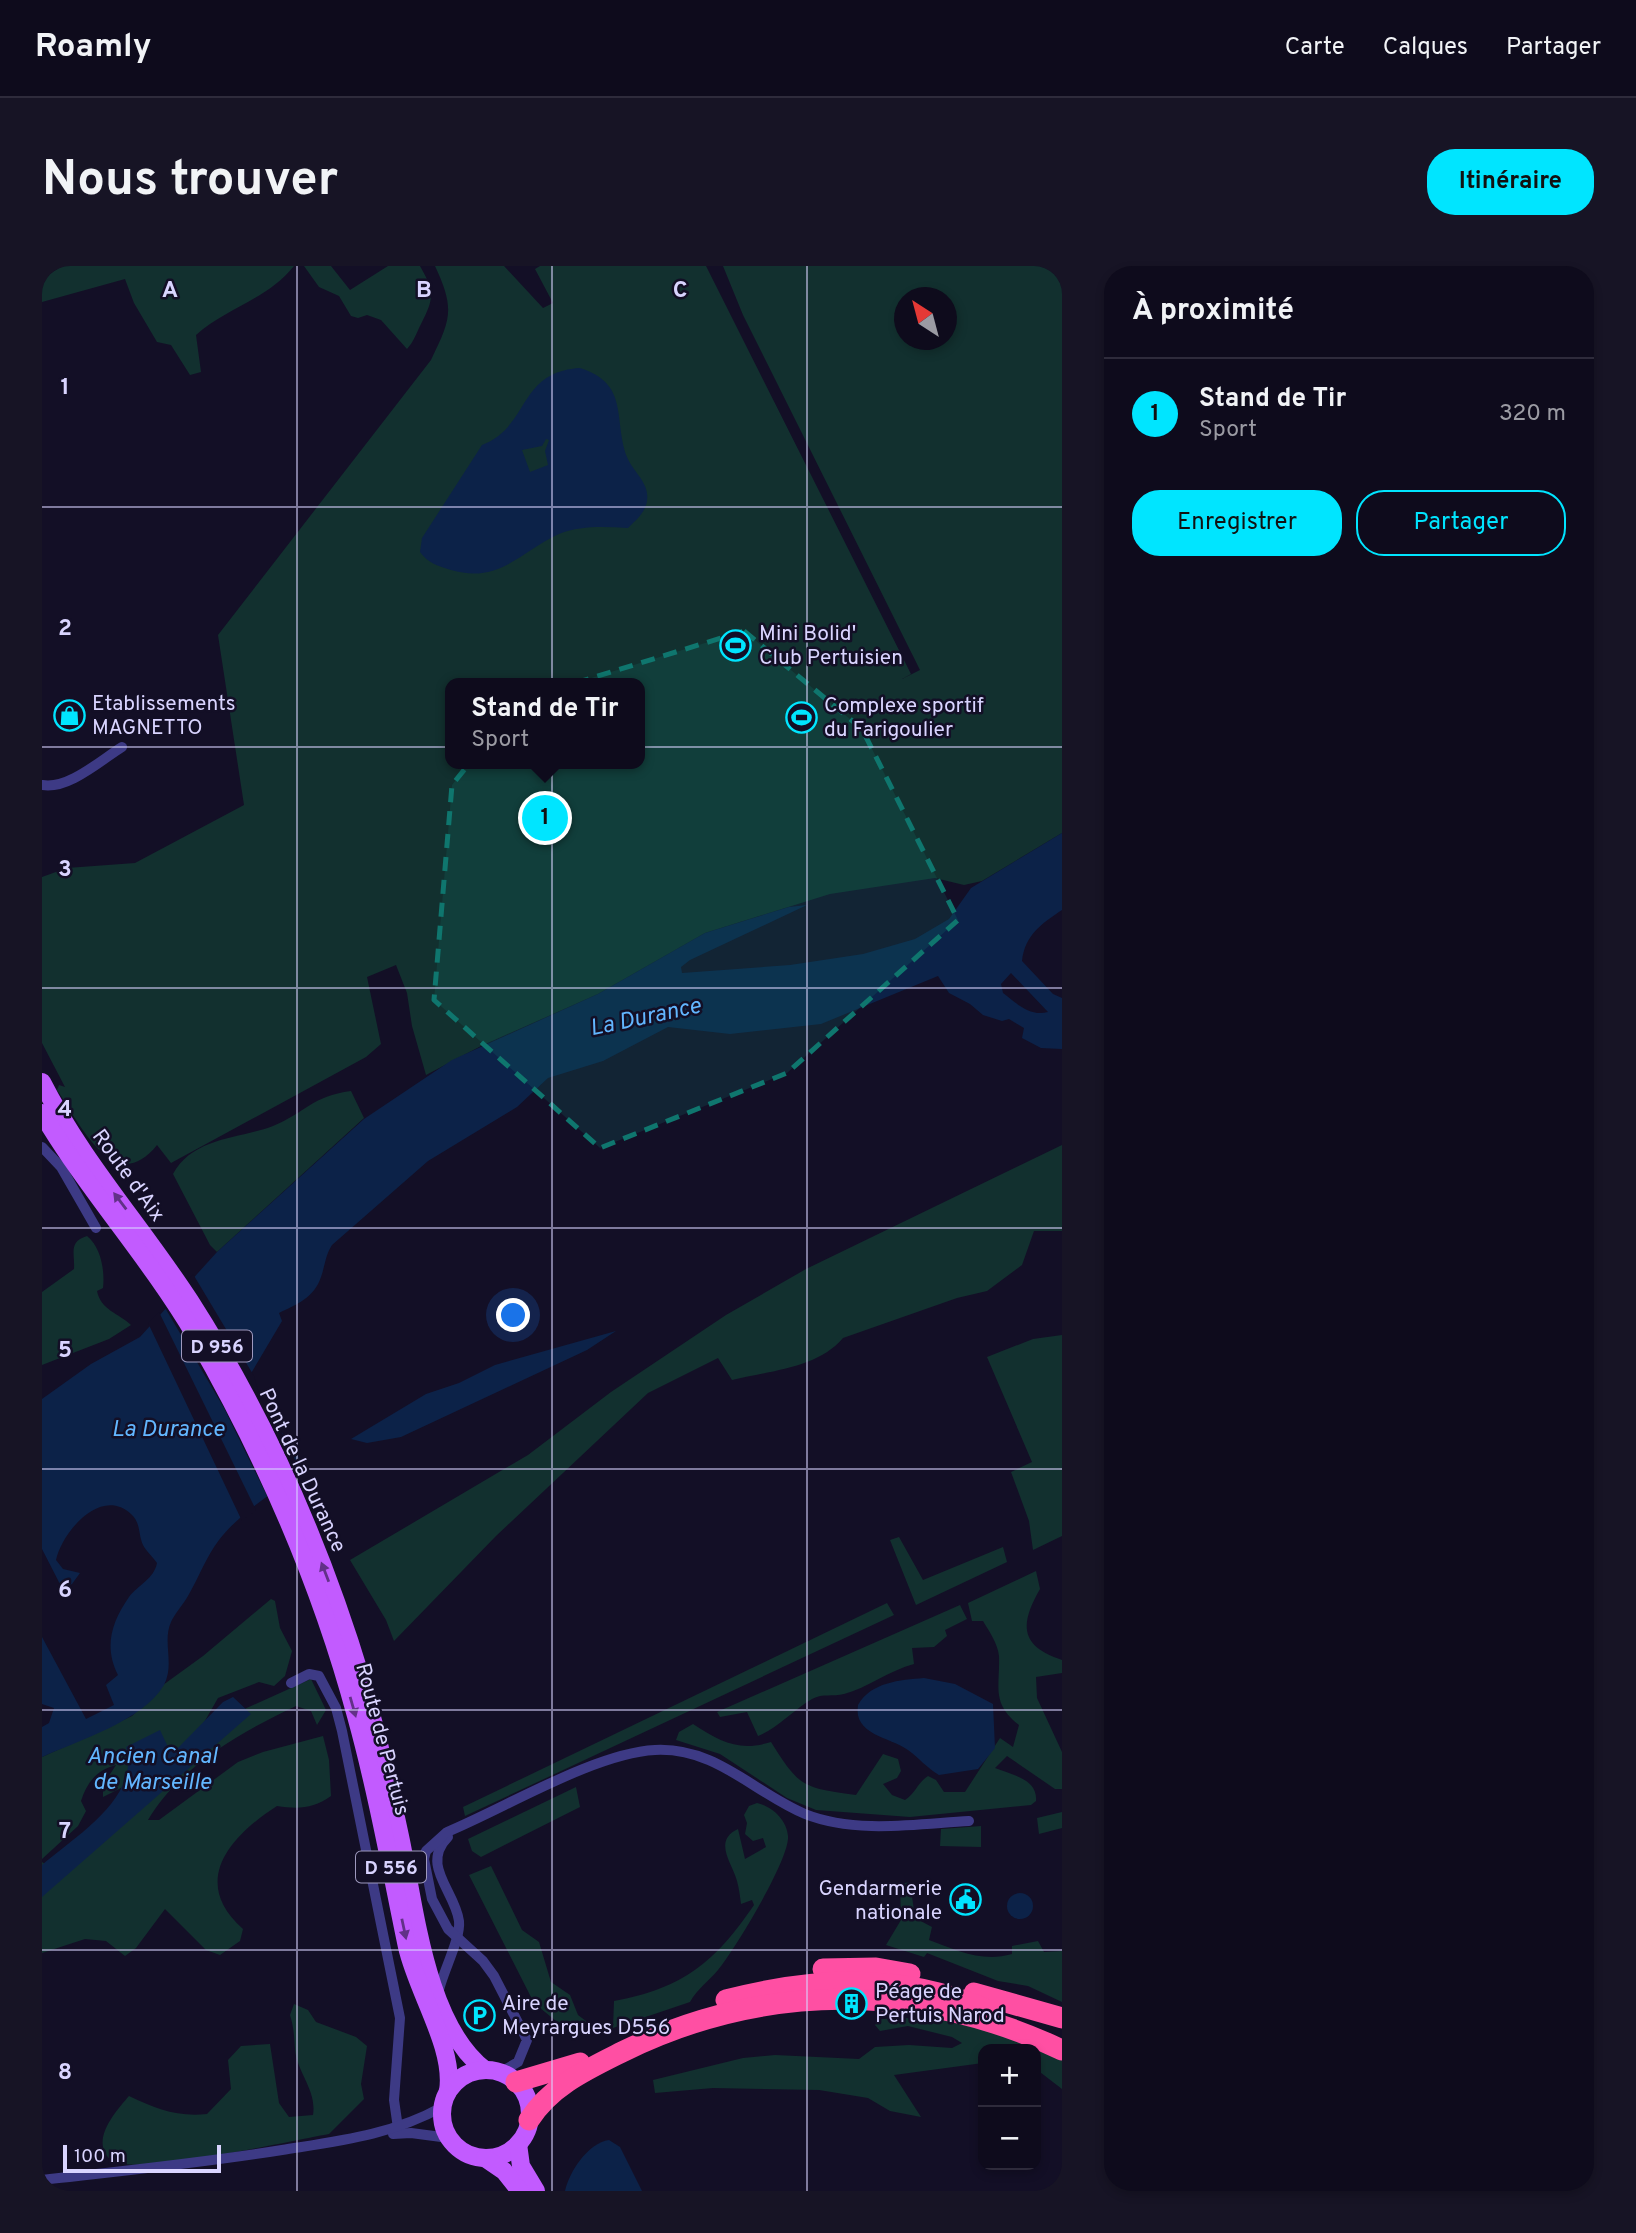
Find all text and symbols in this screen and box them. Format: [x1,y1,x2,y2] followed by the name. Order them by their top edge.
[35,27,151,69] text: Roamly
[1285,33,1345,63] text: Carte
[1383,33,1468,63] text: Calques
[1506,33,1601,63] text: Partager
[1427,149,1594,215] button: Itinéraire
[42,151,338,213] text: Nous trouver
[162,277,178,306] text: A
[416,277,432,306] text: B
[673,277,687,306] text: C
[894,287,957,350] north arrow
[1132,293,1294,330] text: À proximité
[60,374,70,403] text: 1
[1199,383,1346,416] text: Stand de Tir
[1150,400,1160,429] text: 1
[1499,400,1566,429] text: 320 m
[1199,416,1257,445] text: Sport
[1132,490,1342,556] button: Enregistrer
[1356,490,1566,556] button: Partager
[58,615,72,644] text: 2
[759,621,903,672] place label: Mini Bolid' Club Pertuisien
[719,628,753,662] sports icon: Mini Bolid' Club Pertuisien
[445,678,645,769] popup
[92,691,236,742] place label: Etablissements MAGNETTO
[471,693,619,726] text: Stand de Tir
[824,693,984,744] place label: Complexe sportif du Farigoulier
[52,698,86,732] shop icon: Etablissements MAGNETTO
[784,700,818,734] sports icon: Complexe sportif du Farigoulier
[471,726,529,755] text: Sport
[522,792,568,844] pin: 1
[58,856,72,885] text: 3
[587,992,705,1044] water label: La Durance
[58,1096,72,1125] text: 4
[85,1124,170,1227] street label: Route d'Aix
[113,1192,127,1210] one-way arrow
[496,1298,530,1332] your location
[182,1330,252,1362] road number: D 956
[58,1337,72,1366] text: 5
[252,1384,352,1557] street label: Pont de la Durance
[112,1416,226,1445] water label: La Durance
[319,1562,330,1583] one-way arrow
[58,1577,72,1606] text: 6
[348,1660,415,1819] street label: Route de Pertuis
[349,1697,359,1718] one-way arrow
[87,1743,218,1798] water label: Ancien Canal de Marseille
[59,1818,71,1847] text: 7
[356,1852,426,1882] road number: D 556
[818,1876,942,1927] place label: Gendarmerie nationale
[948,1883,982,1917] public building icon: Gendarmerie nationale
[398,1918,409,1940] one-way arrow
[875,1979,1005,2030] place label: Péage de Pertuis Narod
[835,1986,869,2020] building icon: Péage de Pertuis Narod
[502,1991,670,2042] place label: Aire de Meyrargues D556
[462,1998,496,2032] parking icon: Aire de Meyrargues D556
[978,2044,1041,2170] map controls
[978,2044,1041,2107] button: +
[58,2059,72,2088] text: 8
[978,2107,1041,2170] button: −
[63,2142,220,2174] scale bar
[74,2145,126,2169] text: 100 m

